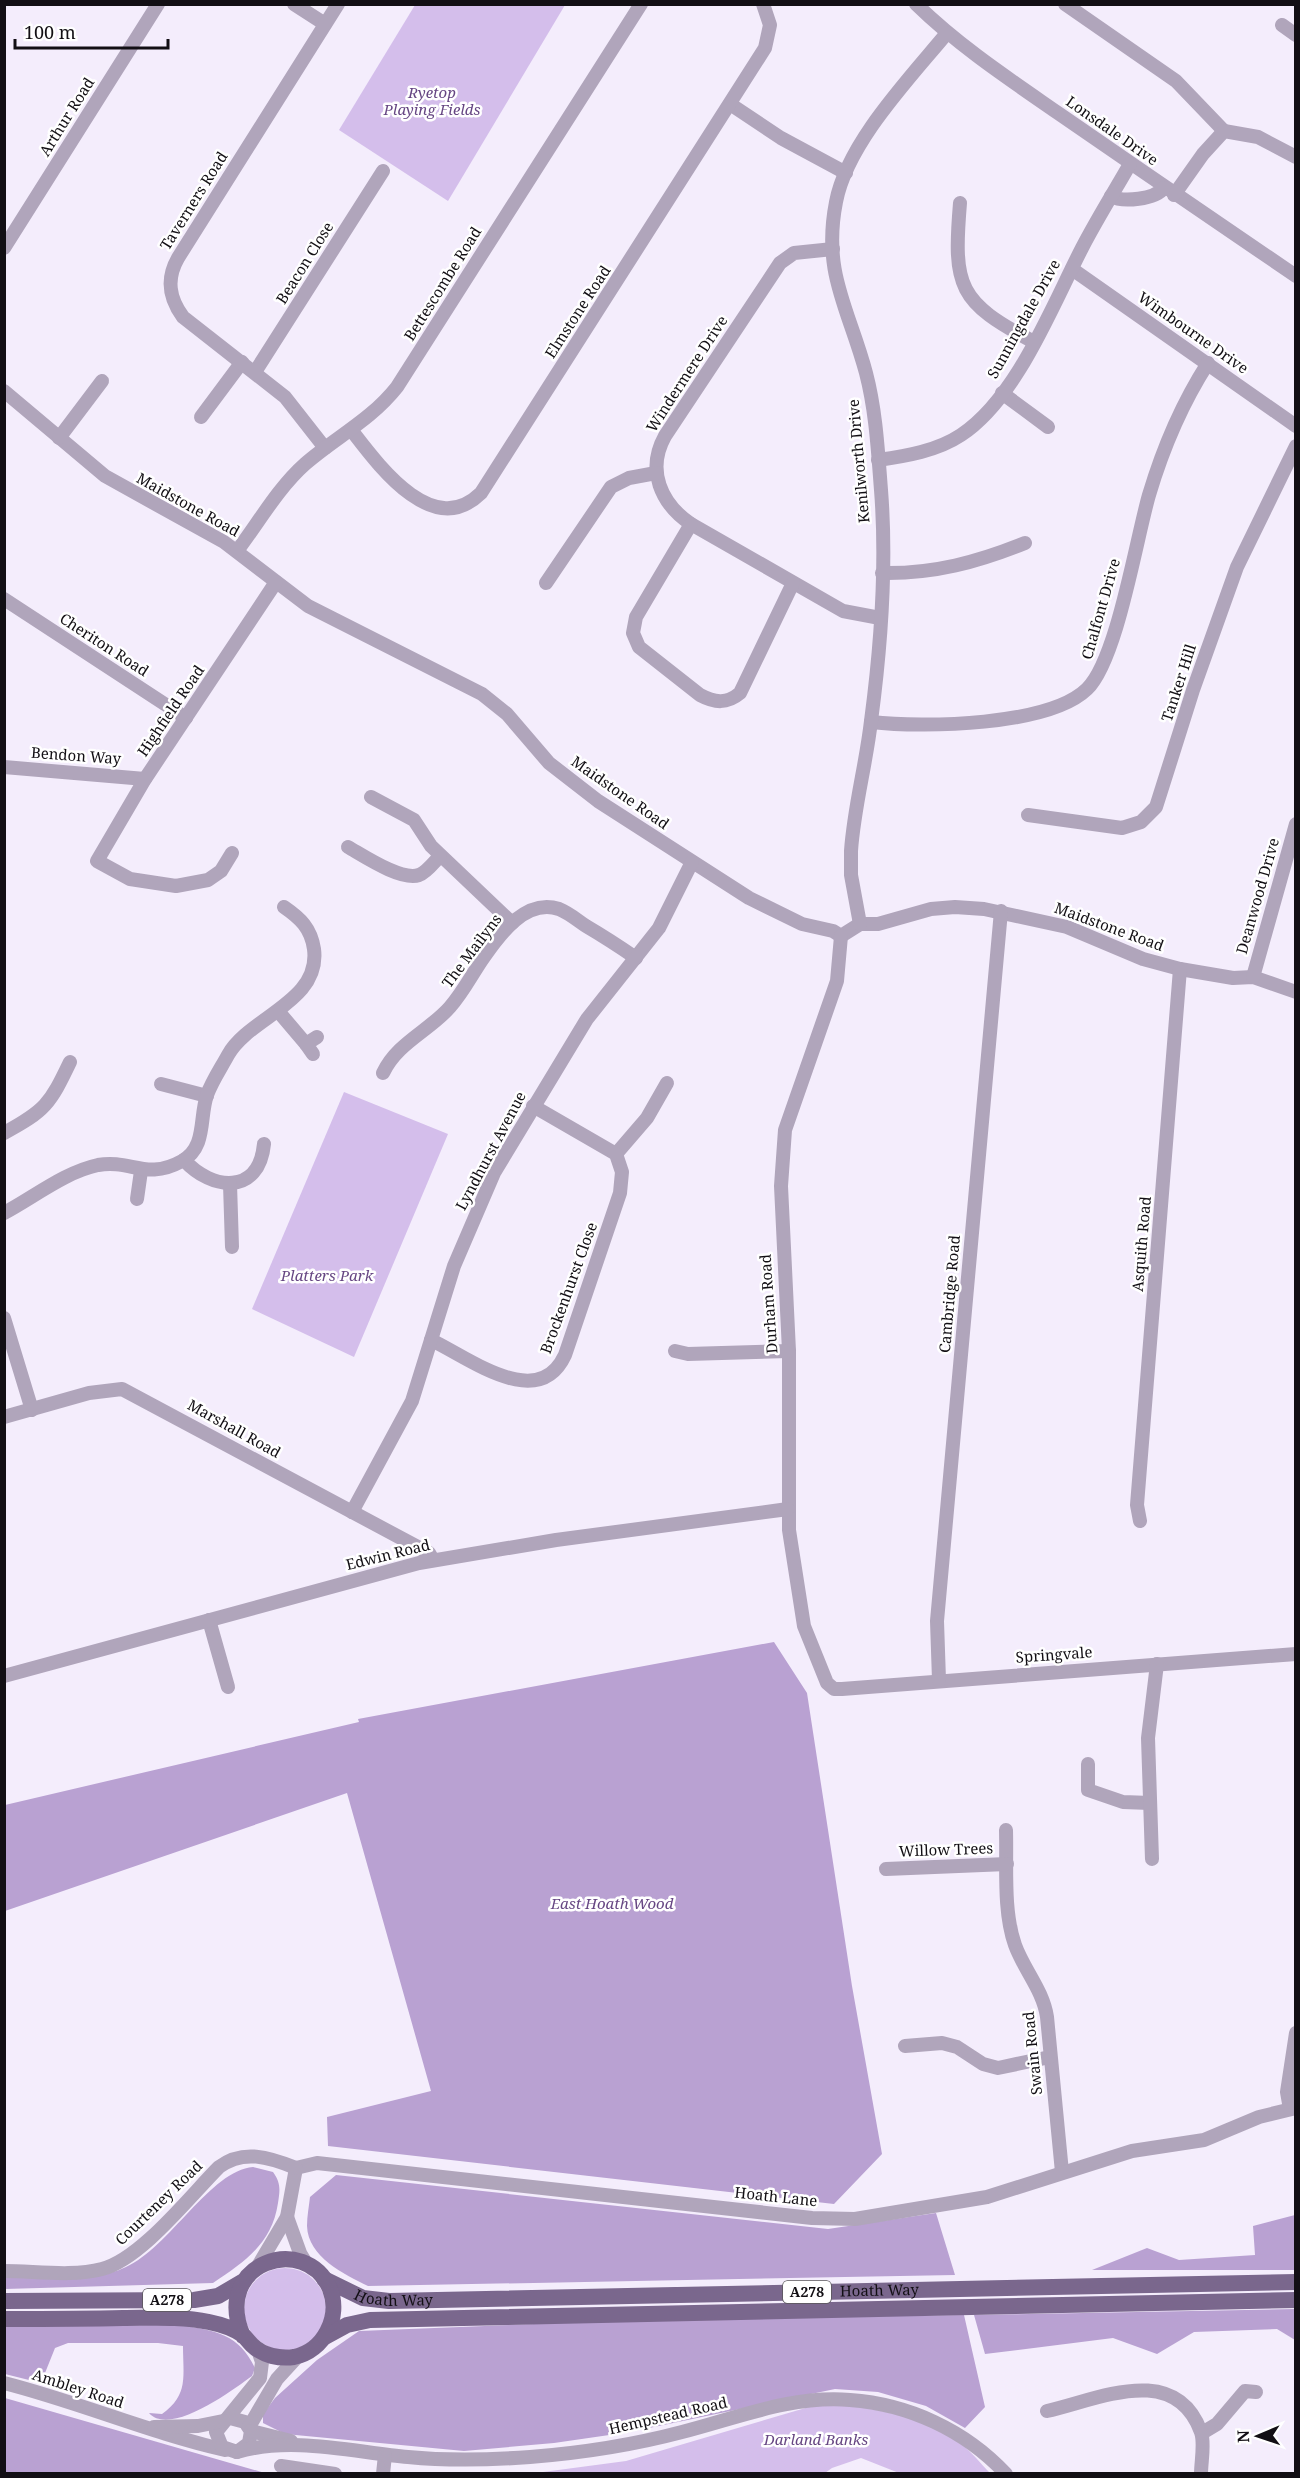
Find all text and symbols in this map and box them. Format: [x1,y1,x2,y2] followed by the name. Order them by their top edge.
[15,12,168,50] scale bar
[24,20,76,44] text: 100 m
[34,73,98,160] street label: Arthur Road
[383,82,481,119] park label: Ryetop Playing Fields
[1063,91,1163,169] street label: Lonsdale Drive
[155,147,231,253] street label: Taverners Road
[271,218,337,307] street label: Beacon Close
[399,223,485,344] street label: Bettescombe Road
[982,255,1064,382] street label: Sunningdale Drive
[540,261,615,362] street label: Elmstone Road
[1135,287,1253,378] street label: Wimbourne Drive
[641,311,731,436] street label: Windermere Drive
[843,398,873,524] street label: Kenilworth Drive
[133,468,244,541] street label: Maidstone Road
[1076,556,1124,662] street label: Chalfont Drive
[56,608,153,680] street label: Cheriton Road
[1156,641,1200,724] street label: Tanker Hill
[132,661,208,760] street label: Highfield Road
[30,742,122,768] street label: Bendon Way
[568,751,673,833] street label: Maidstone Road
[1231,835,1283,956] street label: Deanwood Drive
[1052,897,1167,955] street label: Maidstone Road
[437,909,506,991] street label: The Mailyns
[450,1088,530,1213] street label: Lyndhurst Avenue
[1127,1195,1155,1292] street label: Asquith Road
[535,1219,601,1356] street label: Brockenhurst Close
[934,1234,964,1354] street label: Cambridge Road
[755,1254,781,1354] street label: Durham Road
[280,1265,374,1285] park label: Platters Park
[184,1394,285,1462] street label: Marshall Road
[344,1534,432,1574] street label: Edwin Road
[1015,1641,1093,1667] street label: Springvale
[898,1837,994,1861] street label: Willow Trees
[550,1893,674,1913] park label: East Hoath Wood
[1018,2010,1046,2096] street label: Swain Road
[110,2155,206,2249] street label: Courteney Road
[734,2182,819,2210] street label: Hoath Lane
[840,2279,920,2301] street label: Hoath Way
[783,2281,831,2303] road number: A278
[351,2284,434,2310] street label: Hoath Way
[143,2289,191,2311] road number: A278
[30,2364,127,2412] street label: Ambley Road
[607,2392,729,2438] street label: Hempstead Road
[1228,2406,1288,2466] north arrow
[763,2429,868,2449] park label: Darland Banks
[1232,2429,1254,2443] text: N

